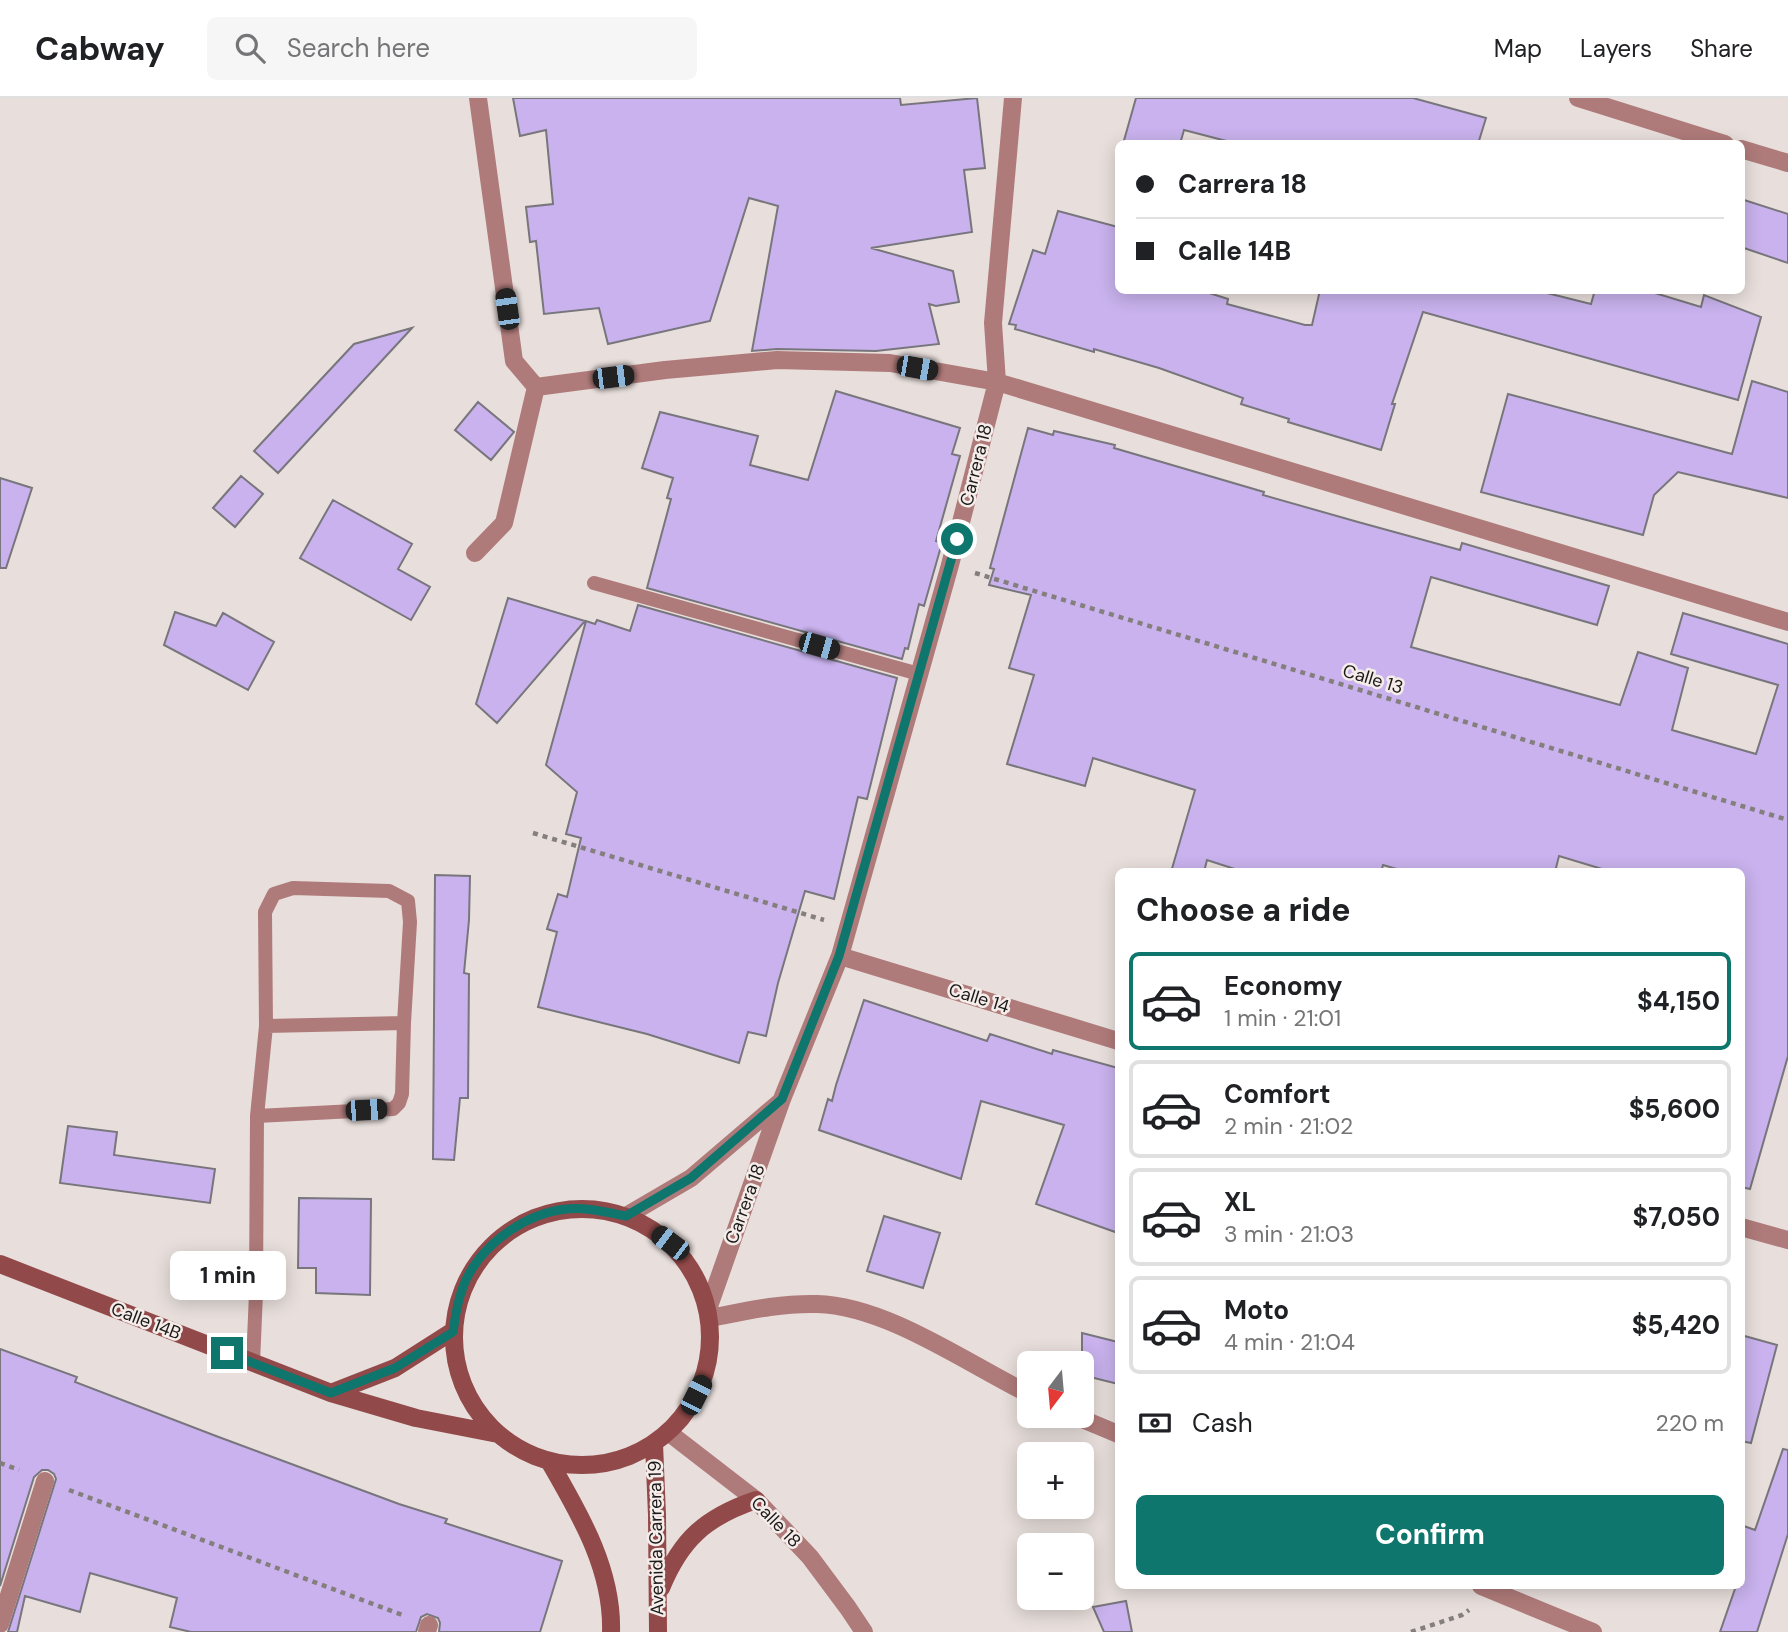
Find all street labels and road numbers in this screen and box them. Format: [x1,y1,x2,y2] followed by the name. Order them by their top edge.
[954,421,998,509] street label: Carrera 18
[1340,658,1406,700] street label: Calle 13
[946,977,1012,1019] street label: Calle 14
[719,1161,771,1247] street label: Carrera 18
[108,1297,185,1345] street label: Calle 14B
[643,1460,669,1616] street label: Avenida Carrera 19
[746,1491,806,1553] street label: Calle 18

